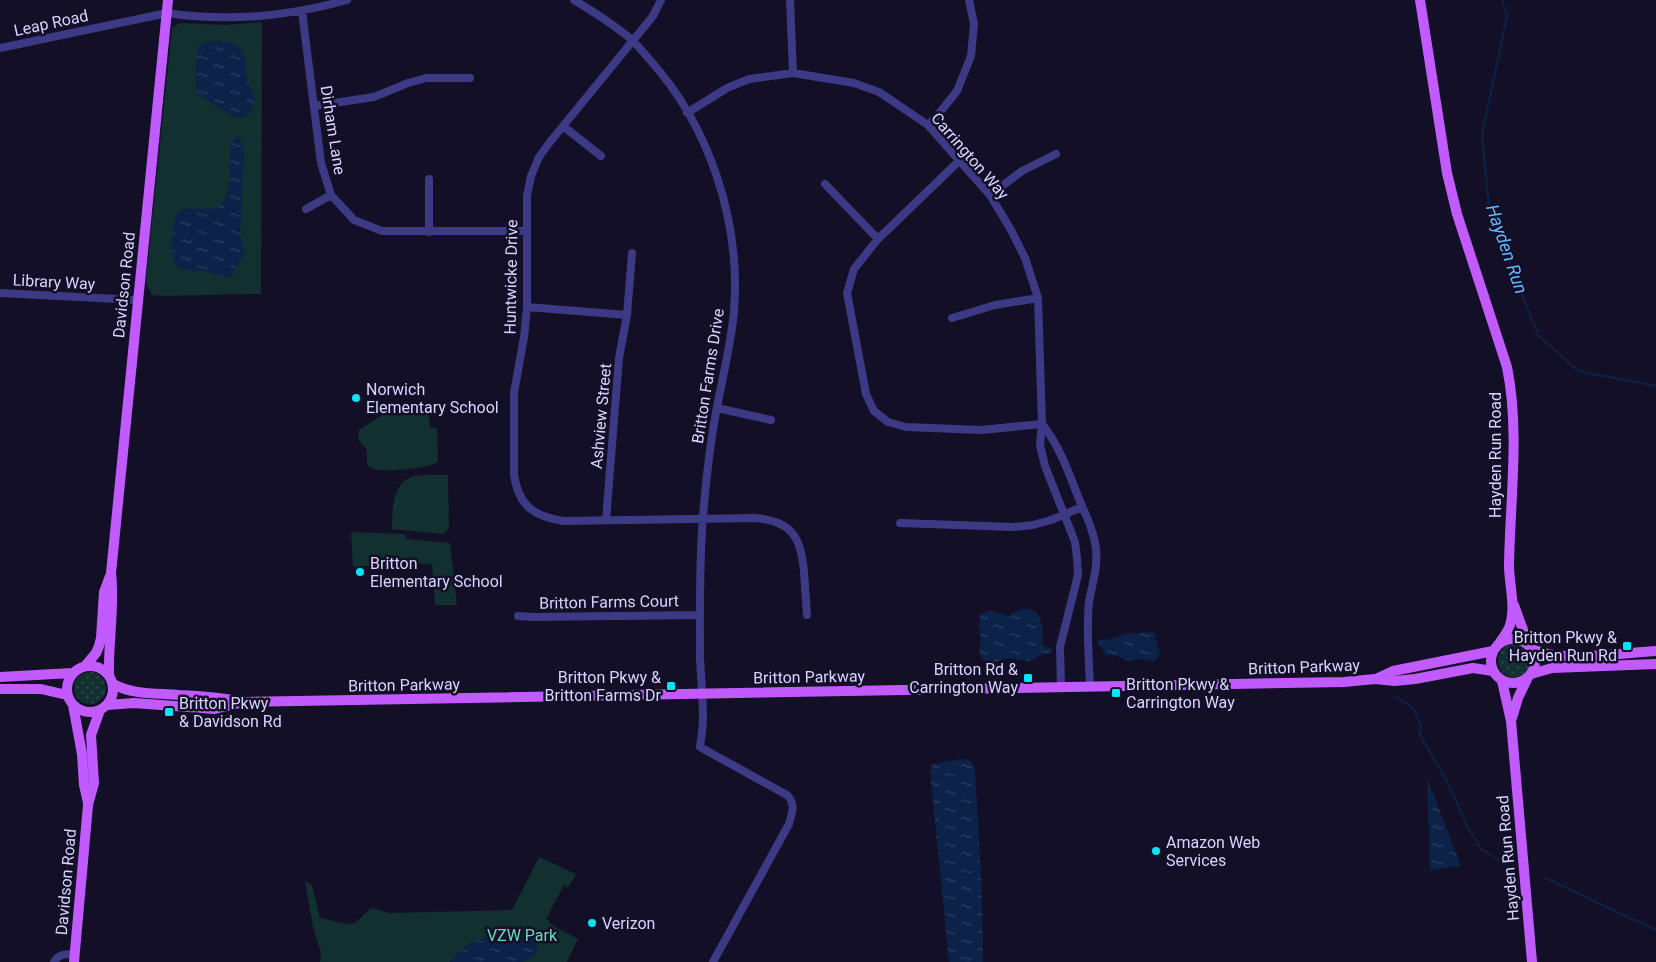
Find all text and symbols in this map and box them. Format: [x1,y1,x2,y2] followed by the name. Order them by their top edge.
[12,6,90,40] street label: Leap Road
[317,84,349,176] street label: Dirham Lane
[927,109,1013,204] street label: Carrington Way
[1482,202,1532,296] water label: Hayden Run
[500,219,522,335] street label: Huntwicke Drive
[109,231,139,339] street label: Davidson Road
[12,270,96,294] street label: Library Way
[688,307,728,445] street label: Britton Farms Drive
[587,362,615,470] street label: Ashview Street
[366,380,499,417] place label: Norwich Elementary School
[350,392,362,404] marker: Norwich Elementary School
[1486,392,1505,518] street label: Hayden Run Road
[370,554,503,591] place label: Britton Elementary School
[354,566,366,578] marker: Britton Elementary School
[539,591,679,613] street label: Britton Farms Court
[1509,628,1617,665] place label: Britton Pkwy & Hayden Run Rd
[1621,640,1633,652] marker: Britton Pkwy & Hayden Run Rd
[1248,656,1361,678] street label: Britton Parkway
[909,660,1018,697] place label: Britton Rd & Carrington Way
[753,667,866,687] street label: Britton Parkway
[545,668,662,705] place label: Britton Pkwy & Britton Farms Dr
[1022,672,1034,684] marker: Britton Rd & Carrington Way
[348,675,461,695] street label: Britton Parkway
[1126,675,1235,712] place label: Britton Pkwy & Carrington Way
[665,680,677,692] marker: Britton Pkwy & Britton Farms Dr
[1110,687,1122,699] marker: Britton Pkwy & Carrington Way
[179,694,282,731] place label: Britton Pkwy & Davidson Rd
[163,706,175,718] marker: Britton Pkwy & Davidson Rd
[1493,794,1523,922] street label: Hayden Run Road
[52,828,80,936] street label: Davidson Road
[1166,833,1260,870] place label: Amazon Web Services
[1150,845,1162,857] marker: Amazon Web Services
[602,914,655,933] place label: Verizon
[586,917,598,929] marker: Verizon
[487,926,558,945] park label: VZW Park

